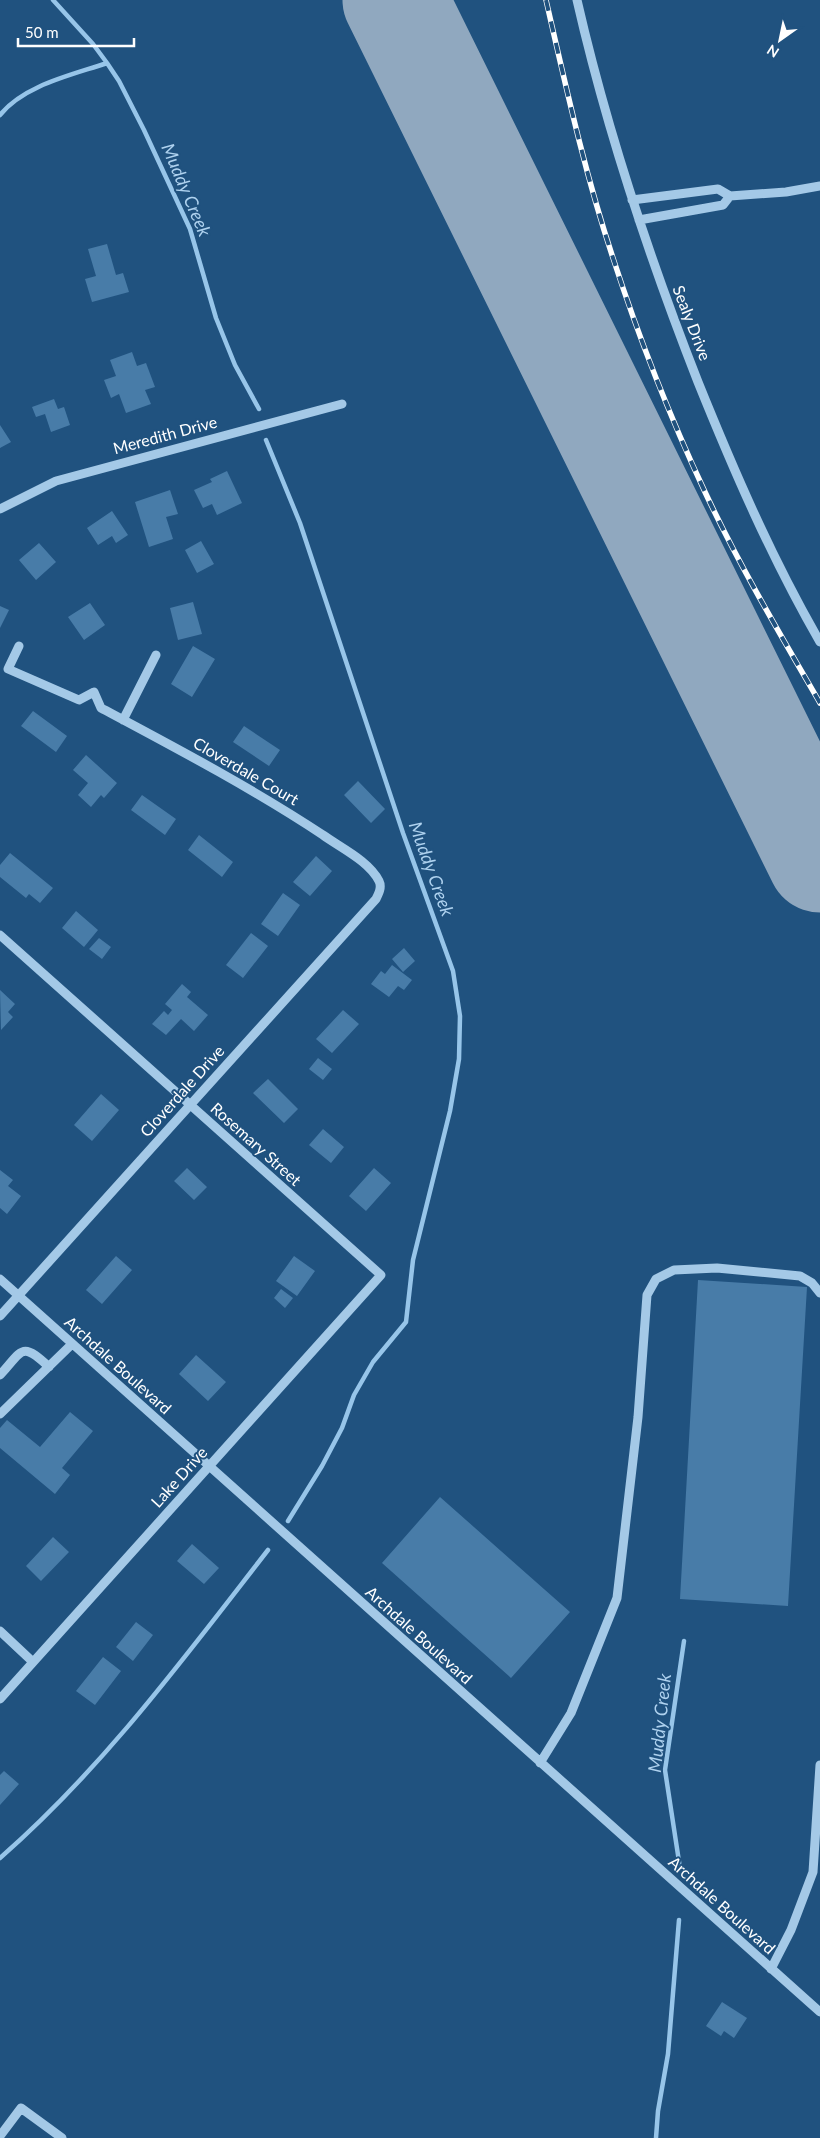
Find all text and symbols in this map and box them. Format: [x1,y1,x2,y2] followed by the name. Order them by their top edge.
[18,15,134,47] scale bar
[755,15,805,65] north arrow
[25,23,59,41] text: 50 m
[763,41,782,61] text: N
[157,140,217,240] water label: Muddy Creek
[669,283,715,363] street label: Sealy Drive
[111,412,219,458] street label: Meredith Drive
[190,733,303,809] street label: Cloverdale Court
[405,818,459,919] water label: Muddy Creek
[136,1041,228,1140] street label: Cloverdale Drive
[207,1098,306,1189] street label: Rosemary Street
[61,1312,176,1417] street label: Archdale Boulevard
[147,1443,211,1511] street label: Lake Drive
[362,1582,477,1687] street label: Archdale Boulevard
[643,1672,675,1773] water label: Muddy Creek
[665,1852,780,1957] street label: Archdale Boulevard

